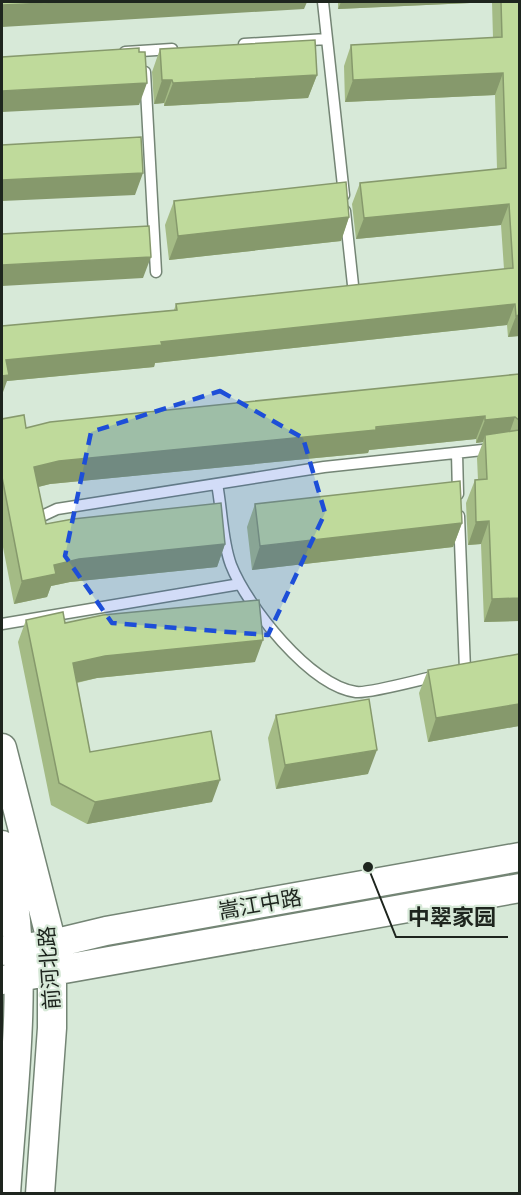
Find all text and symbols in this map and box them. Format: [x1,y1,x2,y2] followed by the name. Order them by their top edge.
[216,884,304,924] street label: 嵩江中路
[396,897,508,937] callout: 中翠家园
[408,904,496,930] text: 中翠家园
[34,925,64,1011] street label: 前河北路

